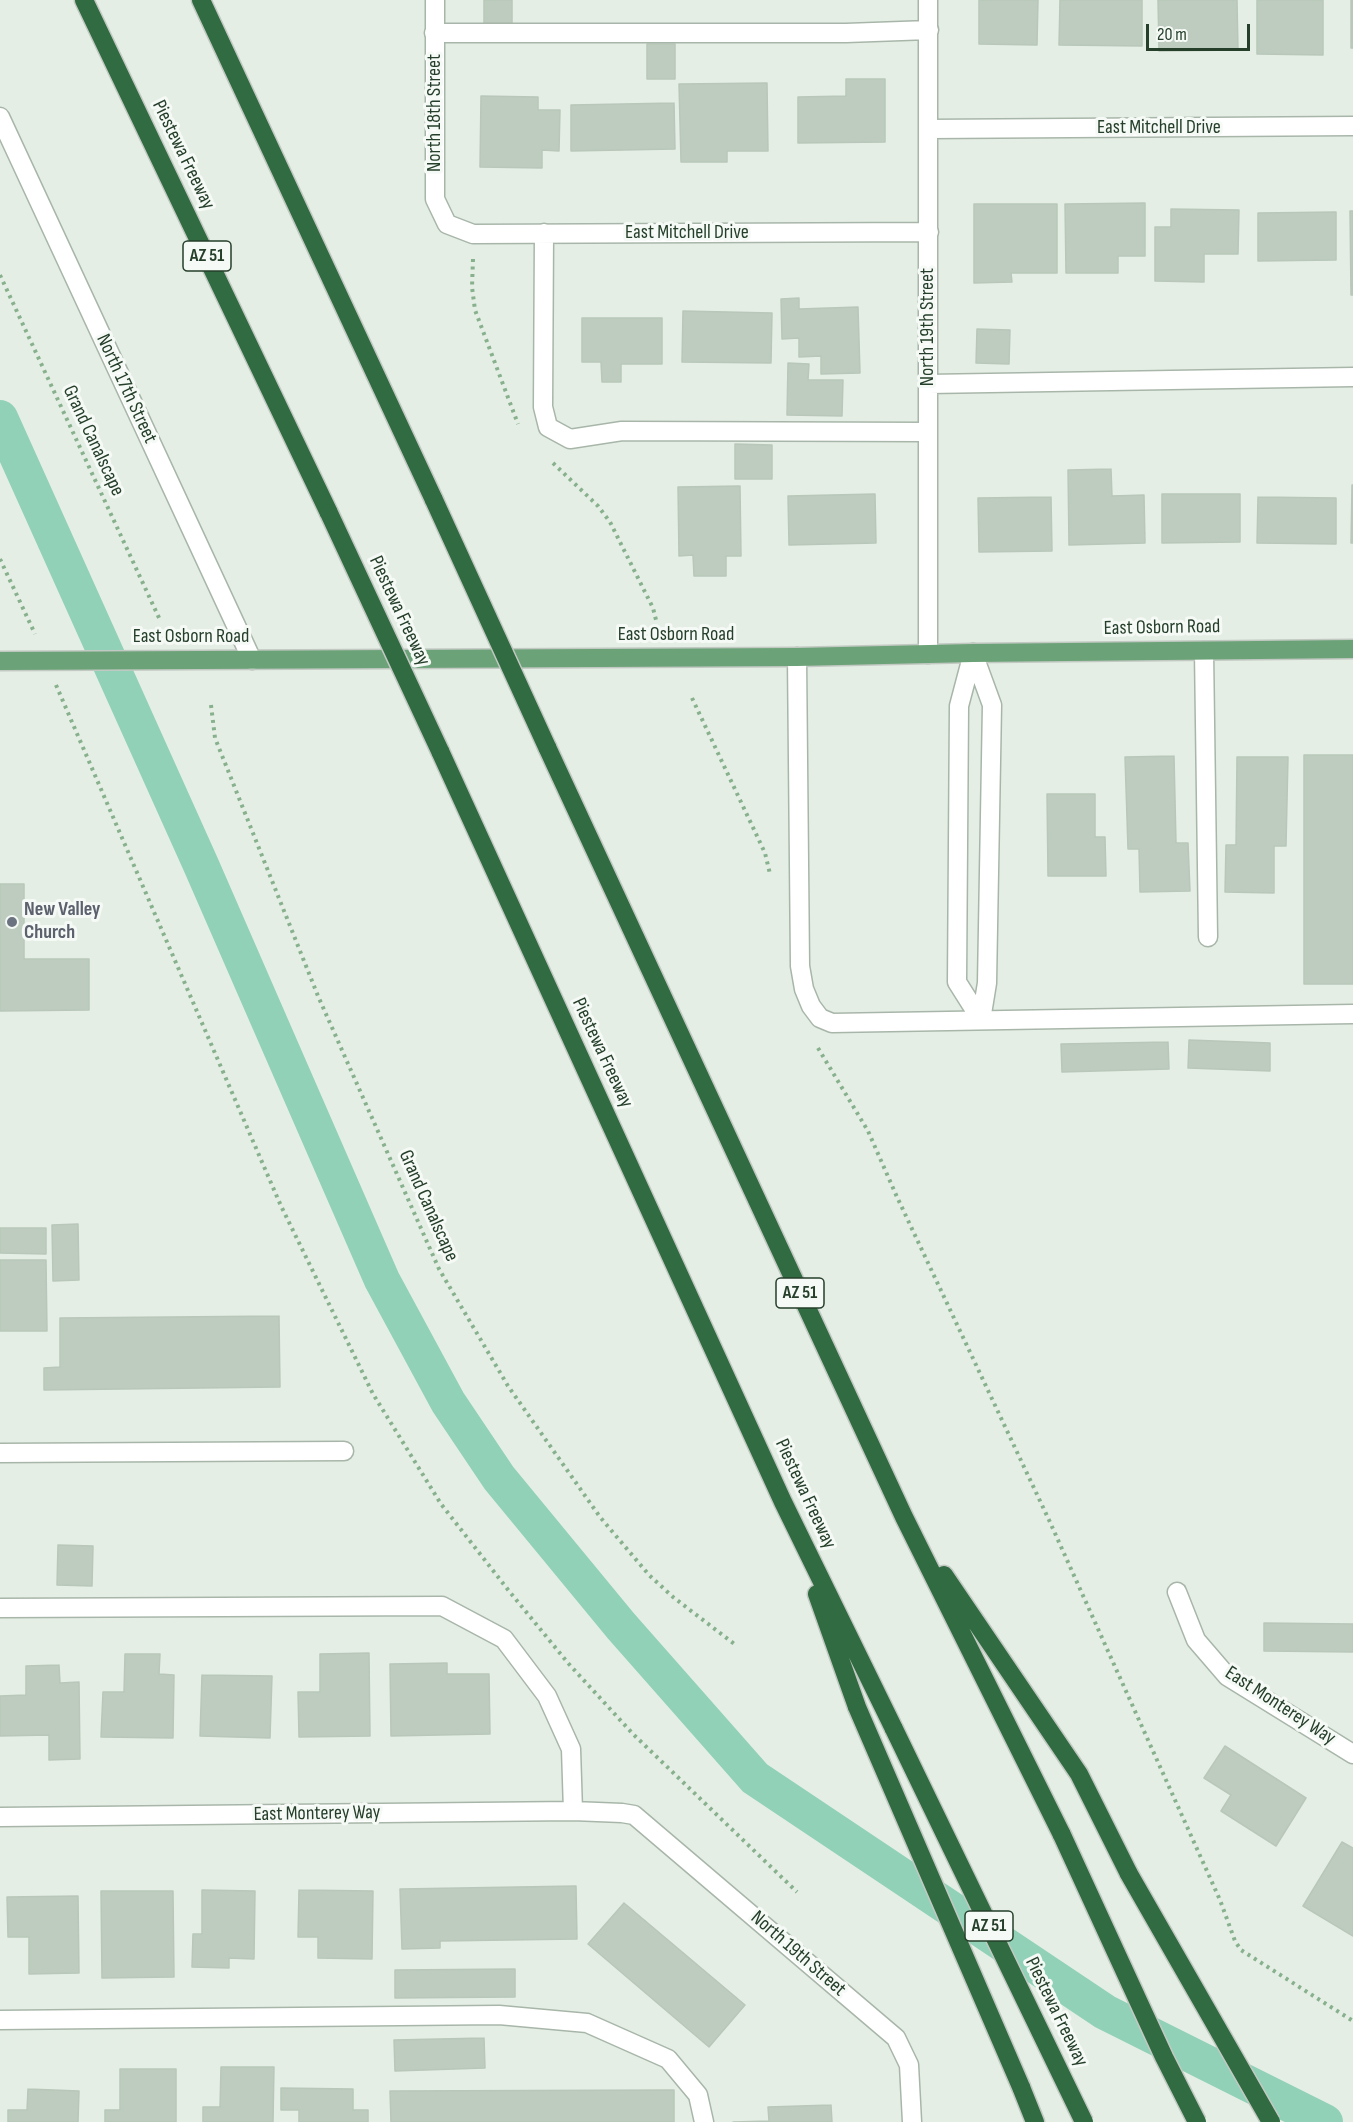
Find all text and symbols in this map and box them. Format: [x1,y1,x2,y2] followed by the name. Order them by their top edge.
[1149,12,1252,50] scale bar
[1157,24,1187,45] text: 20 m
[423,54,447,172] street label: North 18th Street
[146,97,220,213] street label: Piestewa Freeway
[1097,116,1221,140] street label: East Mitchell Drive
[625,221,749,245] street label: East Mitchell Drive
[183,241,231,271] road number: AZ 51
[916,268,940,386] street label: North 19th Street
[90,331,162,447] street label: North 17th Street
[57,382,129,500] street label: Grand Canalscape
[363,552,435,670] street label: Piestewa Freeway
[1104,615,1220,641] street label: East Osborn Road
[618,623,734,647] street label: East Osborn Road
[133,625,249,649] street label: East Osborn Road
[24,898,100,945] place label: New Valley Church
[5,915,19,929] marker: New Valley Church
[566,994,638,1112] street label: Piestewa Freeway
[393,1147,463,1265] street label: Grand Canalscape
[776,1278,824,1308] road number: AZ 51
[769,1435,841,1553] street label: Piestewa Freeway
[1220,1661,1340,1751] street label: East Monterey Way
[253,1801,381,1827] street label: East Monterey Way
[745,1906,851,2002] street label: North 19th Street
[965,1911,1013,1941] road number: AZ 51
[1019,1954,1093,2070] street label: Piestewa Freeway

